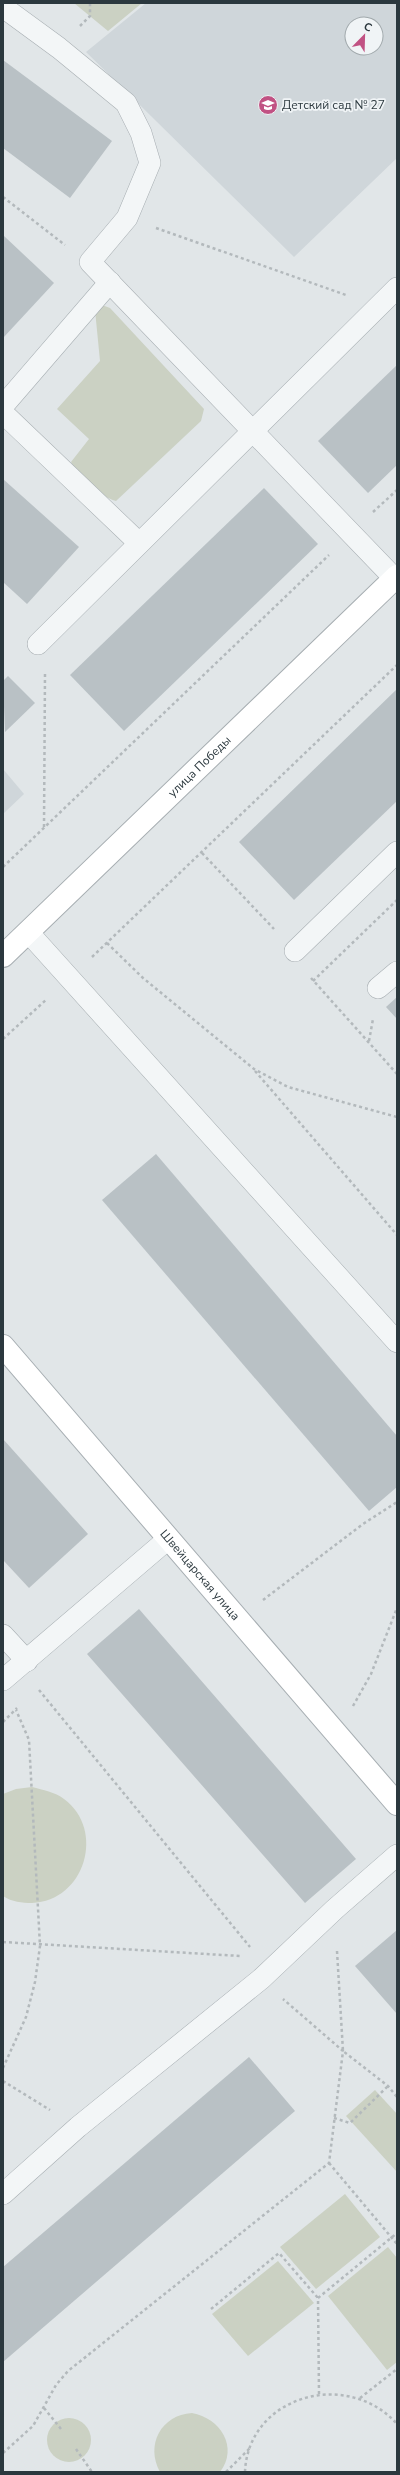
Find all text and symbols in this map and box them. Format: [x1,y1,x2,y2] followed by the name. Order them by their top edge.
[344,16,384,56] north arrow
[361,19,375,36] text: С
[257,94,279,116] school or university icon: Детский сад № 27
[282,97,385,113] place label: Детский сад № 27
[165,732,234,801] street label: улица Победы
[156,1526,244,1624] street label: Швейцарская улица

